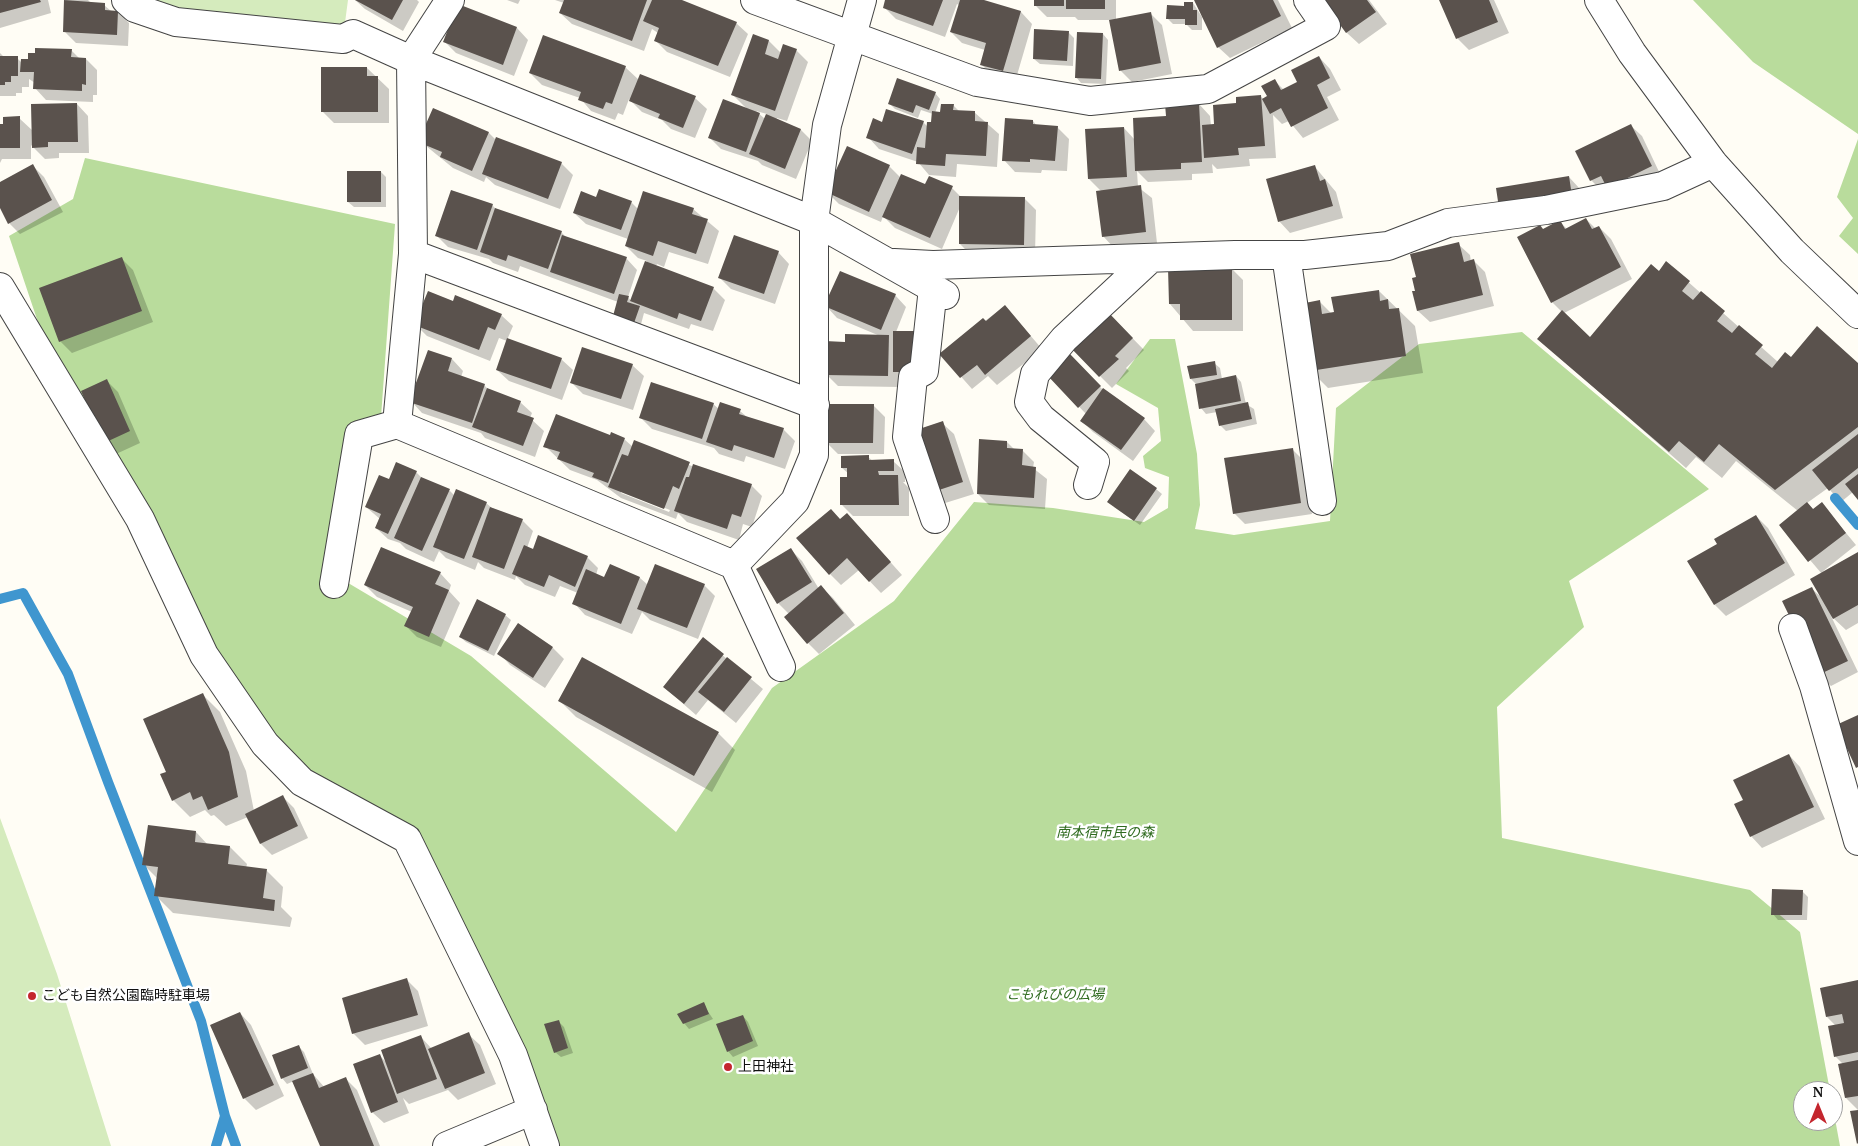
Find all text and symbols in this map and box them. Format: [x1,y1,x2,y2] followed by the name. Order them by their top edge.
[1056,825,1154,841] park label: 南本宿市民の森
[1006,987,1104,1003] park label: こもれびの広場
[42,988,210,1004] place label: こども自然公園臨時駐車場
[26,990,38,1002] marker: こども自然公園臨時駐車場
[738,1059,794,1075] place label: 上田神社
[722,1061,734,1073] marker: 上田神社
[1793,1081,1843,1131] north arrow
[1813,1082,1823,1101] text: N

